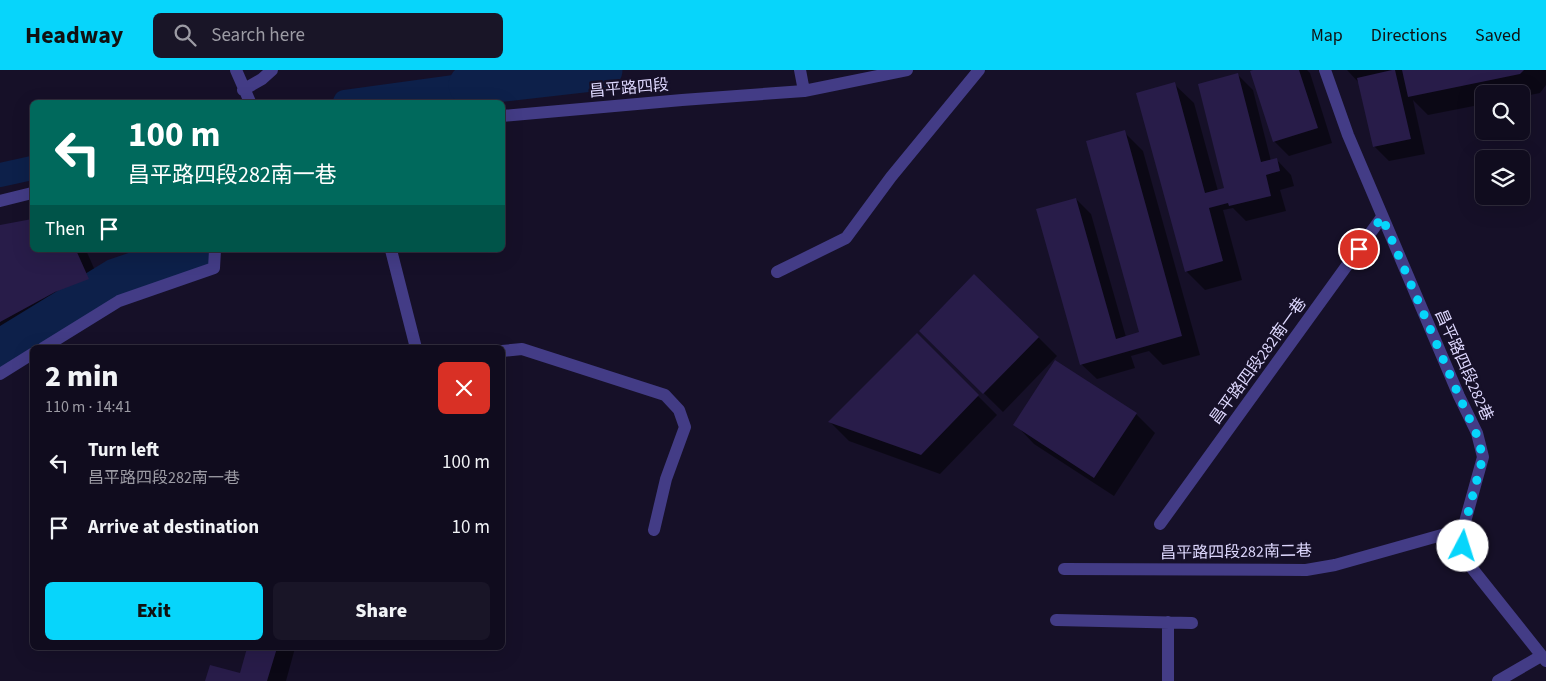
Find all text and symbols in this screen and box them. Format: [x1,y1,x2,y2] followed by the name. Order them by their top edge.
[153,13,503,58] search box
[25,18,123,53] text: Headway
[171,21,199,49] icon: search
[211,22,305,49] text: Search here
[1311,23,1343,48] text: Map
[1371,23,1447,48] text: Directions
[1475,23,1521,48] text: Saved
[588,74,670,102] street label: 昌平路四段
[1475,85,1530,205] map controls
[1475,85,1530,140] button: search
[128,110,220,160] text: 100 m
[45,120,110,185] icon: left
[1475,150,1530,205] button: layers
[128,159,337,191] text: 昌平路四段282南一巷
[95,215,123,243] icon: arrive
[45,216,85,243] text: Then
[1338,228,1380,270] pin
[1345,235,1373,263] icon: arrive
[1204,293,1312,429] street label: 昌平路四段282南一巷
[1430,306,1498,424] street label: 昌平路四段282巷
[45,355,119,398] text: 2 min
[438,362,490,414] button: close
[45,396,132,418] text: 110 m · 14:41
[88,437,159,464] text: Turn left
[45,449,73,477] icon: left
[442,449,490,476] text: 100 m
[88,467,240,489] text: 昌平路四段282南一巷
[45,514,73,542] icon: arrive
[88,514,259,541] text: Arrive at destination
[452,514,490,541] text: 10 m
[1436,519,1488,571] position arrow
[1160,540,1312,564] street label: 昌平路四段282南二巷
[45,582,263,640] button: Exit
[273,582,490,640] button: Share

